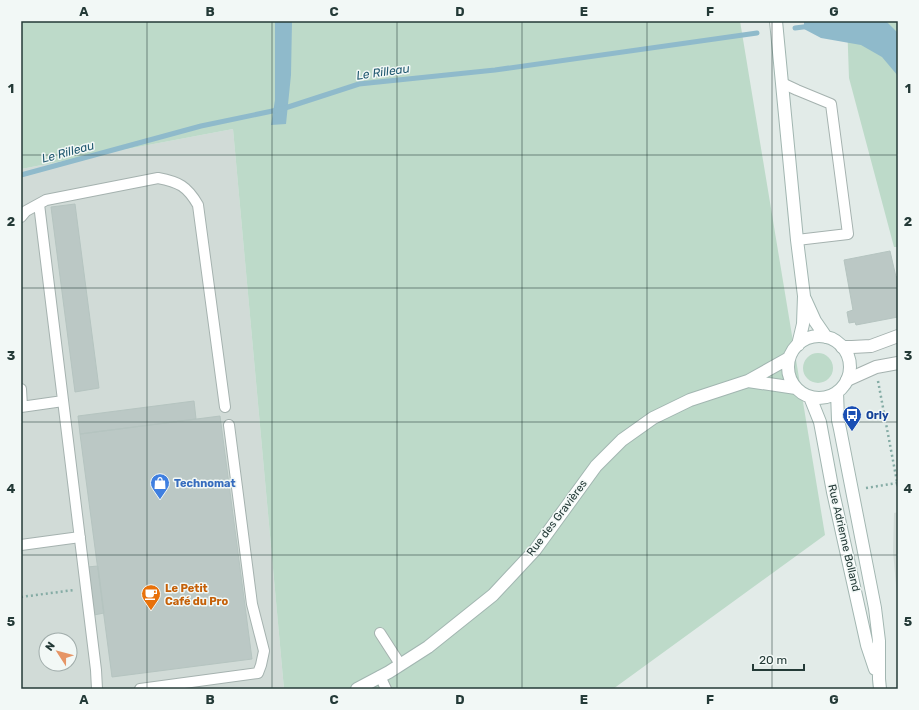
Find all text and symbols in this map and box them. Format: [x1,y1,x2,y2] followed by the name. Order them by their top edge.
[79,4,89,19] text: A
[205,4,215,19] text: B
[329,4,339,19] text: C
[455,4,465,19] text: D
[580,4,588,19] text: E
[706,4,714,19] text: F
[829,4,839,19] text: G
[355,61,411,83] water label: Le Rilleau
[8,81,14,96] text: 1
[905,81,911,96] text: 1
[40,138,96,166] water label: Le Rilleau
[7,214,15,229] text: 2
[904,214,912,229] text: 2
[7,348,16,363] text: 3
[904,348,913,363] text: 3
[841,404,863,432] bus stop icon: Orly
[866,409,889,422] place label: Orly
[149,472,171,500] shop icon: Technomat
[174,477,236,490] place label: Technomat
[524,477,590,559] street label: Rue des Gravières
[7,481,16,496] text: 4
[904,481,913,496] text: 4
[825,483,863,593] street label: Rue Adrienne Bolland
[165,582,229,608] place label: Le Petit Café du Pro
[140,583,162,611] cafe icon: Le Petit Café du Pro
[7,614,15,629] text: 5
[904,614,912,629] text: 5
[38,632,78,672] north arrow
[43,639,58,653] text: N
[753,646,804,672] scale bar
[759,653,787,667] text: 20 m
[79,692,89,707] text: A
[205,692,215,707] text: B
[329,692,339,707] text: C
[455,692,465,707] text: D
[580,692,588,707] text: E
[706,692,714,707] text: F
[829,692,839,707] text: G

